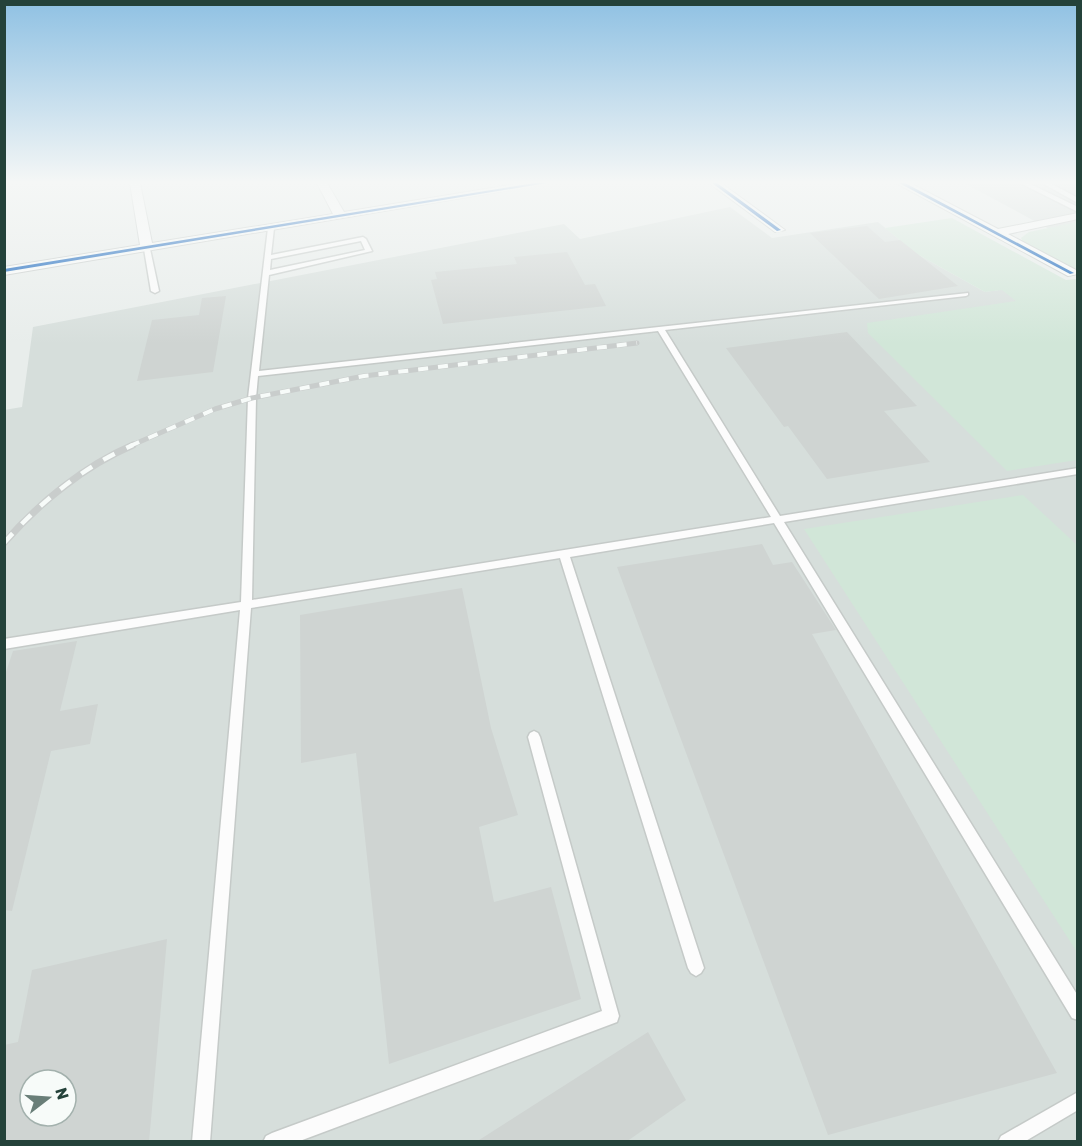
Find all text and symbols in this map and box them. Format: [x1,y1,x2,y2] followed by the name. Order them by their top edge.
[18,1068,78,1128] north arrow
[51,1085,73,1102] text: N

